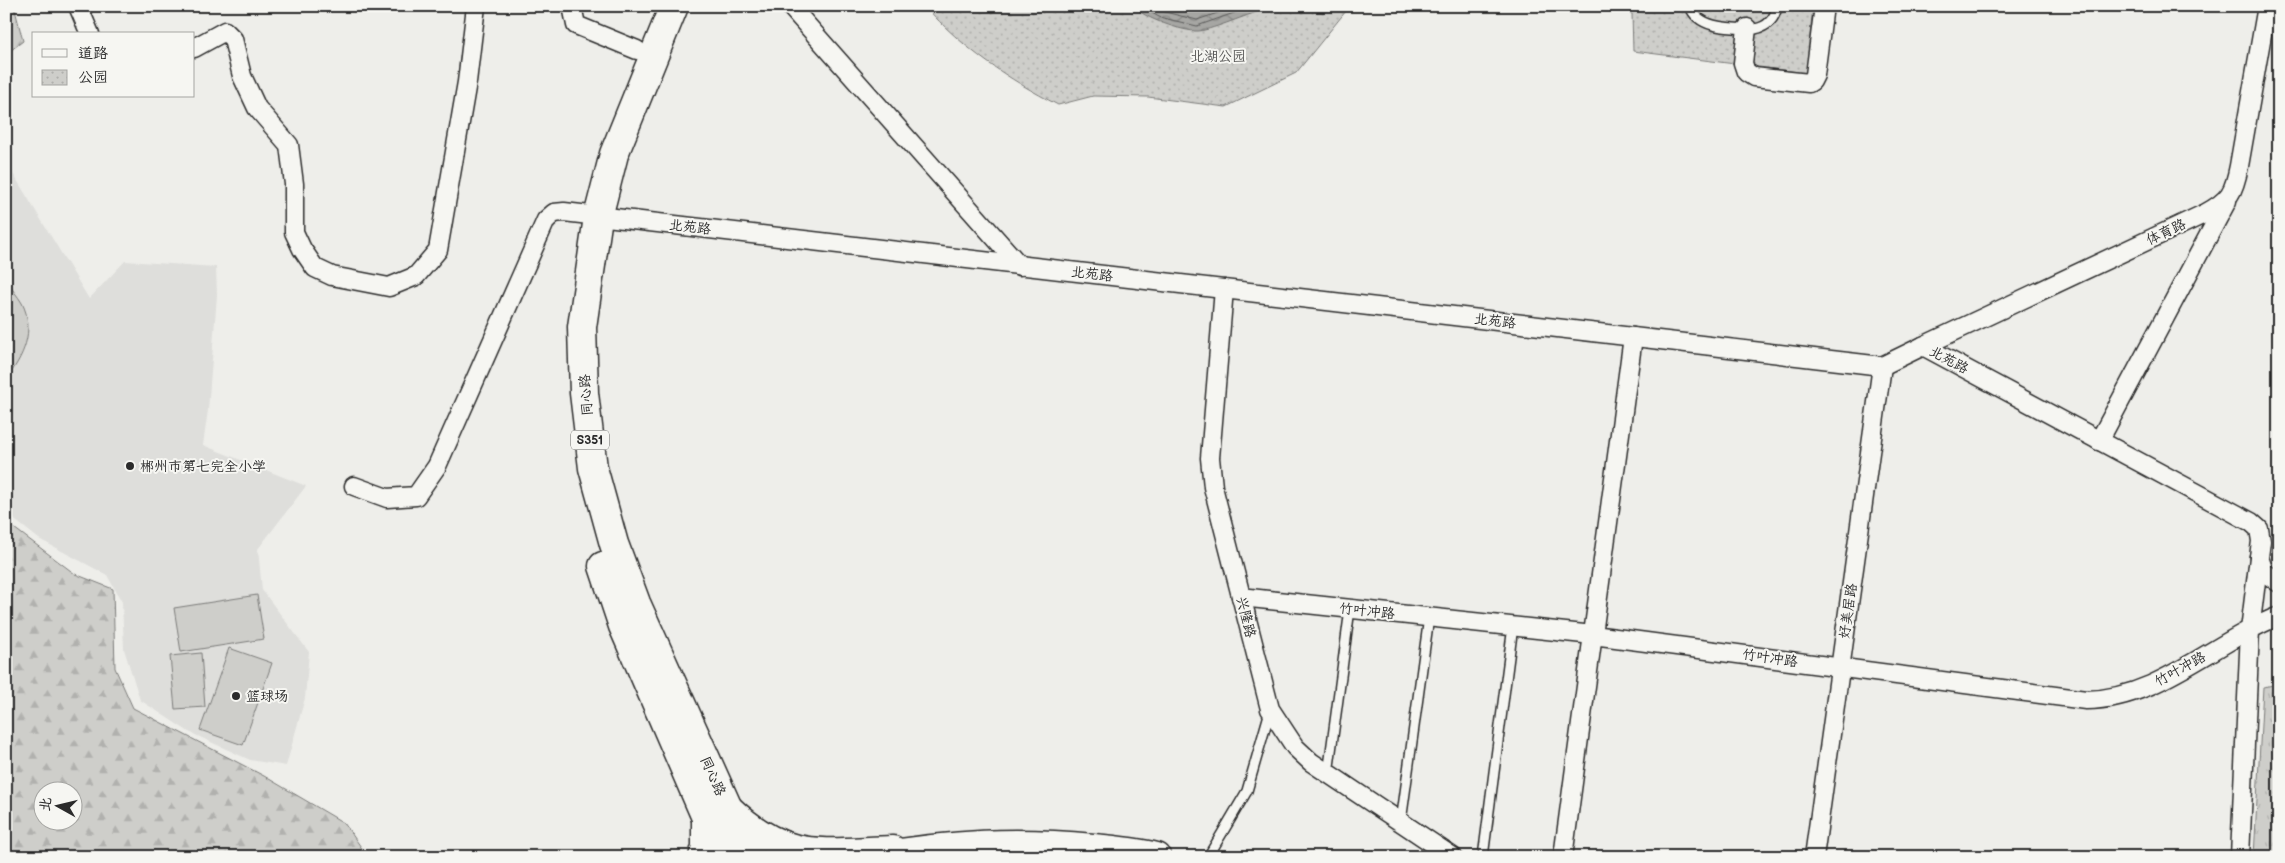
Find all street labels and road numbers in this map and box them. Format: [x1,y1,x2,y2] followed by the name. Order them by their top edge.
[2143,215,2189,249] street label: 体育路
[668,216,712,238] street label: 北苑路
[1070,263,1114,285] street label: 北苑路
[1473,310,1517,332] street label: 北苑路
[1926,343,1972,377] street label: 北苑路
[576,373,596,417] street label: 同心路
[571,430,609,450] road number: S351
[1836,582,1860,640] street label: 好美居路
[1233,595,1259,639] street label: 兴隆路
[1338,600,1396,622] street label: 竹叶冲路
[1741,646,1799,670] street label: 竹叶冲路
[2151,648,2209,690] street label: 竹叶冲路
[697,753,729,799] street label: 同心路

